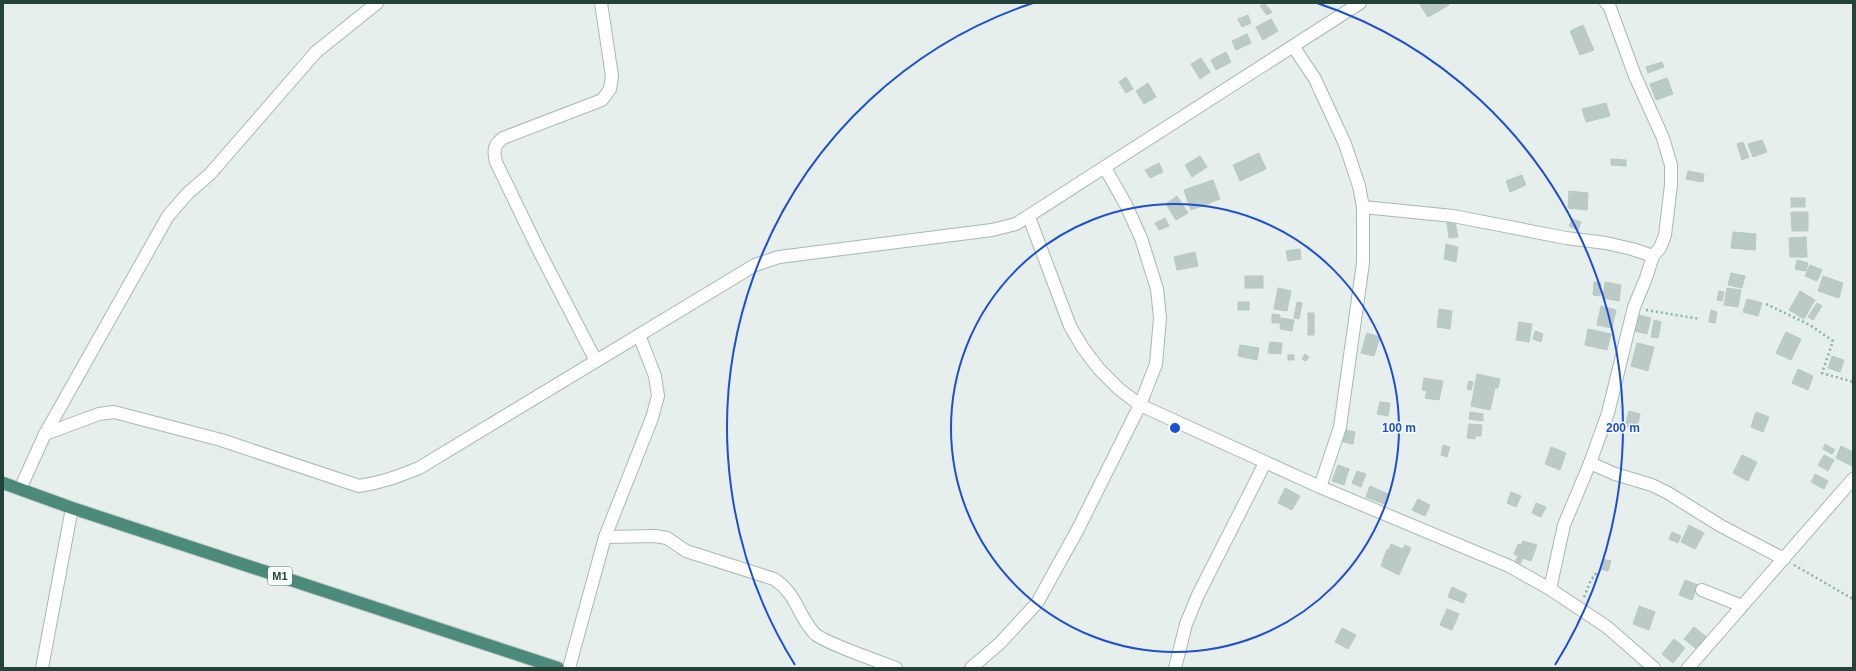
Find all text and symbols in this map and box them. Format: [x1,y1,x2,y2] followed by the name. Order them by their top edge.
[1168,421,1182,435] centre of rings
[1382,421,1416,435] text: 100 m
[1606,421,1640,435] text: 200 m
[268,567,292,585] road number: M1

